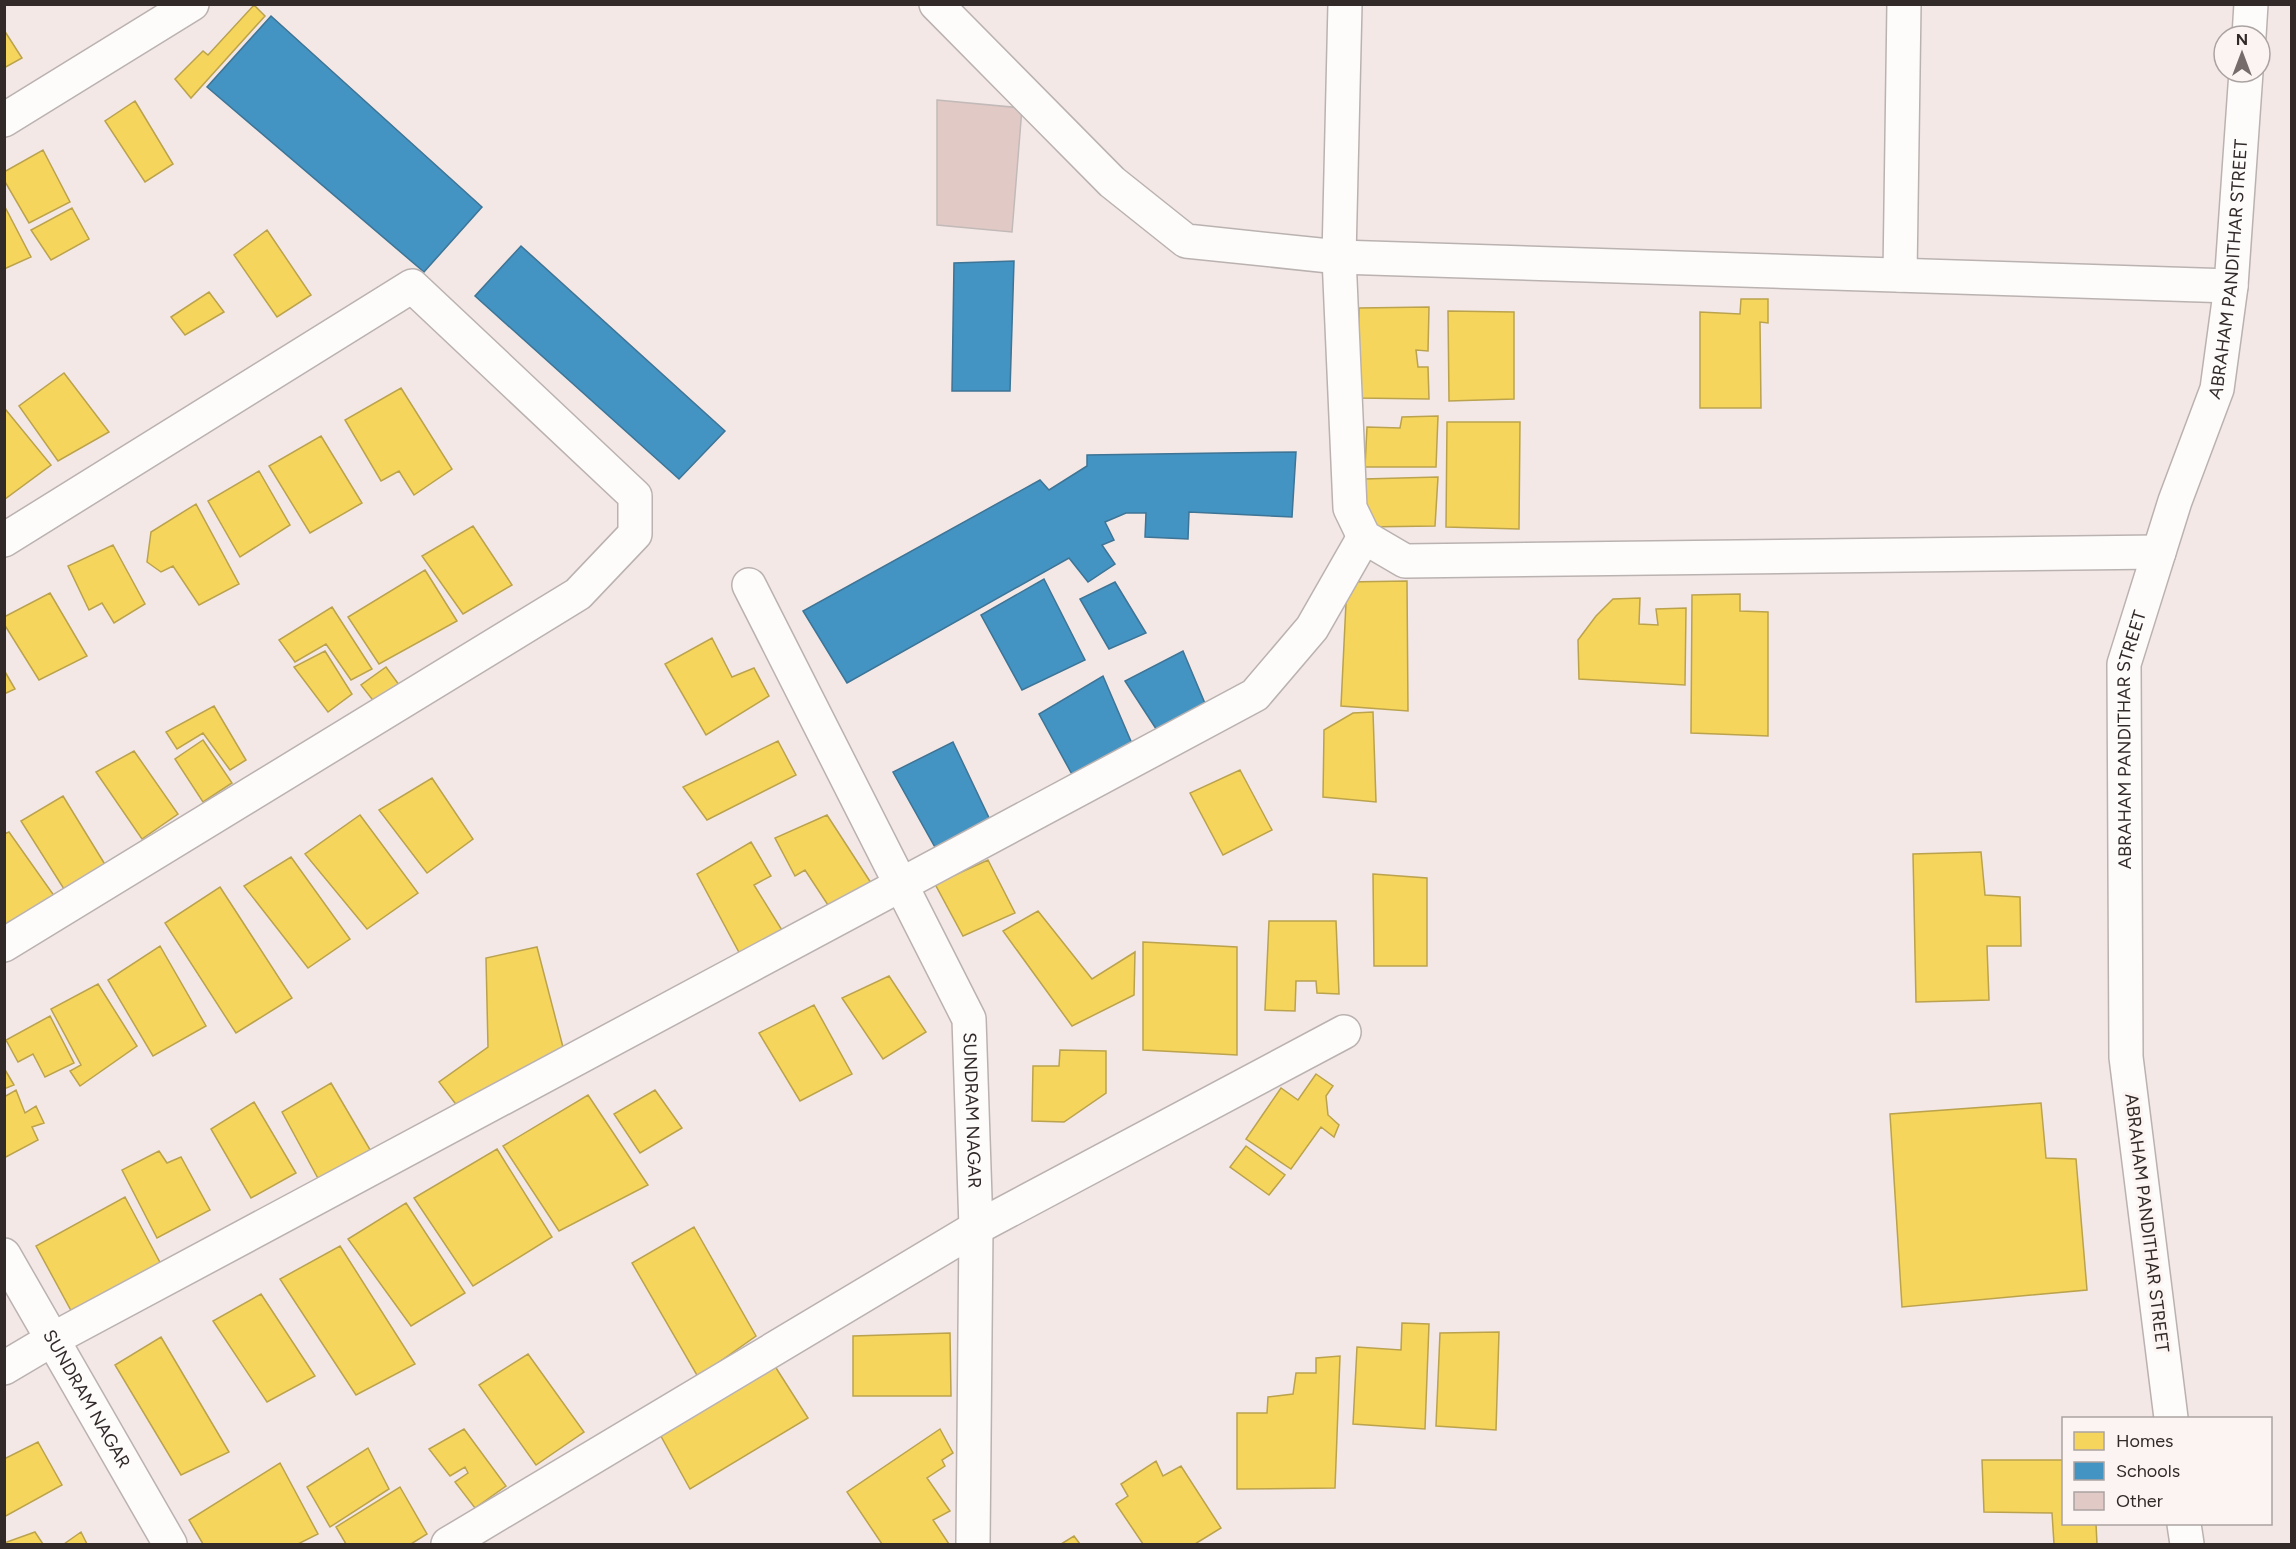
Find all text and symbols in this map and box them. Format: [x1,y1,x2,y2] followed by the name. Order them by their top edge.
[2212,24,2272,84] north arrow
[2236,30,2248,49] text: N
[2203,138,2252,402] street label: ABRAHAM PANDITHAR STREET
[2113,608,2151,869] street label: ABRAHAM PANDITHAR STREET
[958,1032,986,1189] street label: SUNDRAM NAGAR
[2120,1092,2174,1354] street label: ABRAHAM PANDITHAR STREET
[38,1326,135,1472] street label: SUNDRAM NAGAR
[2062,1417,2272,1525] legend
[2116,1430,2174,1452] text: Homes
[2116,1460,2180,1482] text: Schools
[2116,1490,2163,1512] text: Other

